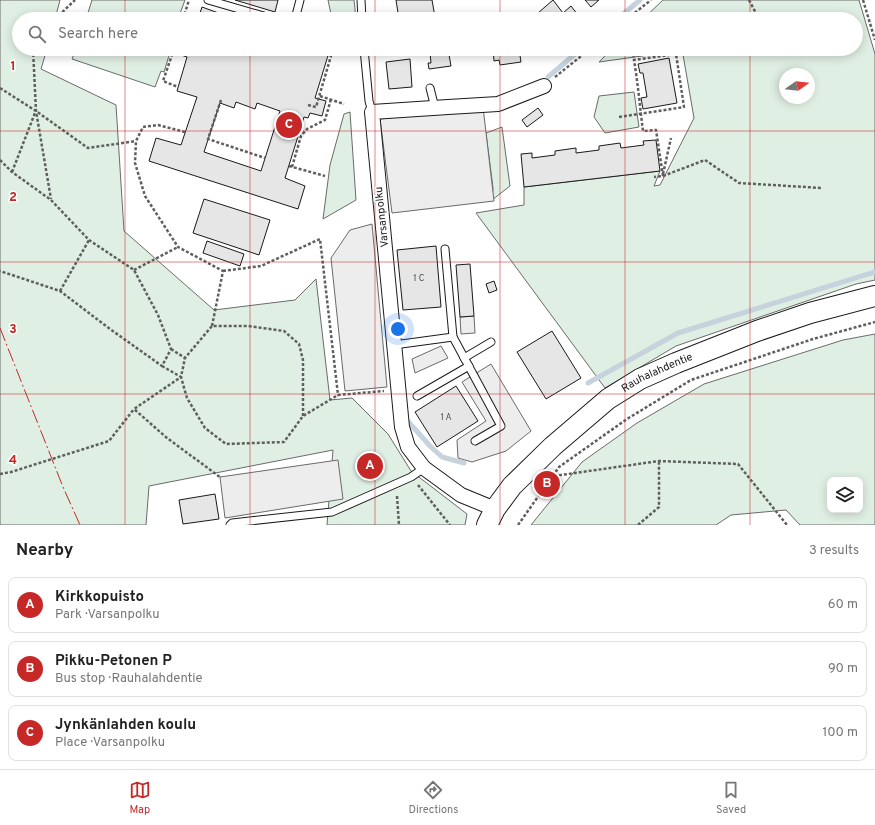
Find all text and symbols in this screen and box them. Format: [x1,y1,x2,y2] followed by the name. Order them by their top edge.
[12,12,863,56] search box
[26,23,48,45] icon: search
[58,25,138,44] text: Search here
[10,59,16,75] text: 1
[779,68,815,104] north arrow
[276,110,302,140] pin: C
[372,186,392,248] street label: Varsanpolku
[9,190,17,206] text: 2
[413,273,425,284] house number: 1 C
[388,319,408,339] your location
[9,322,17,338] text: 3
[619,350,695,396] street label: Rauhalahdentie
[440,412,452,423] house number: 1 A
[357,451,383,481] pin: A
[9,453,17,469] text: 4
[534,469,560,499] pin: B
[827,477,863,513] map controls
[827,477,863,513] button: layers
[16,540,73,562] text: Nearby
[809,543,859,559] text: 3 results
[55,588,144,607] text: Kirkkopuisto
[25,597,35,613] text: A
[828,597,858,613] text: 60 m
[55,607,160,623] text: Park · Varsanpolku
[55,652,172,671] text: Pikku-Petonen P
[26,661,34,677] text: B
[828,661,858,677] text: 90 m
[55,671,203,687] text: Bus stop · Rauhalahdentie
[55,716,196,735] text: Jynkänlahden koulu
[26,725,34,741] text: C
[822,725,858,741] text: 100 m
[55,735,165,751] text: Place · Varsanpolku
[129,779,151,817] tab: Map
[408,779,458,817] tab: Directions
[716,779,746,817] tab: Saved

